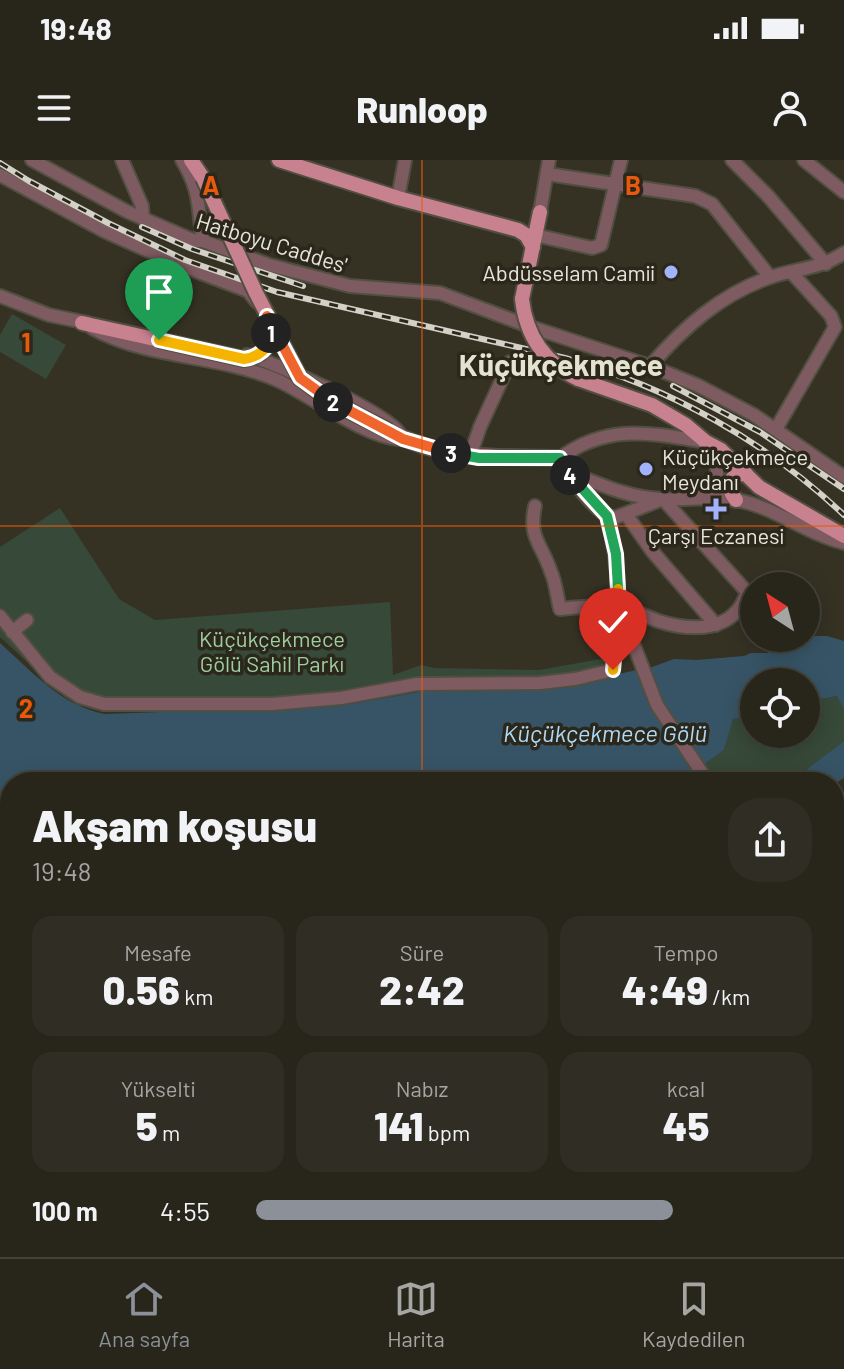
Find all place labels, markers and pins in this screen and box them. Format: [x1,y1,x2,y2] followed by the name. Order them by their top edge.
[125,258,193,340] pin
[482,259,655,285] place label: Abdüsselam Camii
[662,263,680,281] marker: Abdüsselam Camii
[251,313,291,353] pin: 1
[313,382,353,422] pin: 2
[431,433,471,473] pin: 3
[662,443,808,494] place label: Küçükçekmece Meydanı
[550,455,590,495] pin: 4
[637,460,655,478] marker: Küçükçekmece Meydanı
[707,500,725,518] marker: Çarşı Eczanesi
[648,522,784,548] place label: Çarşı Eczanesi
[579,588,647,670] pin

